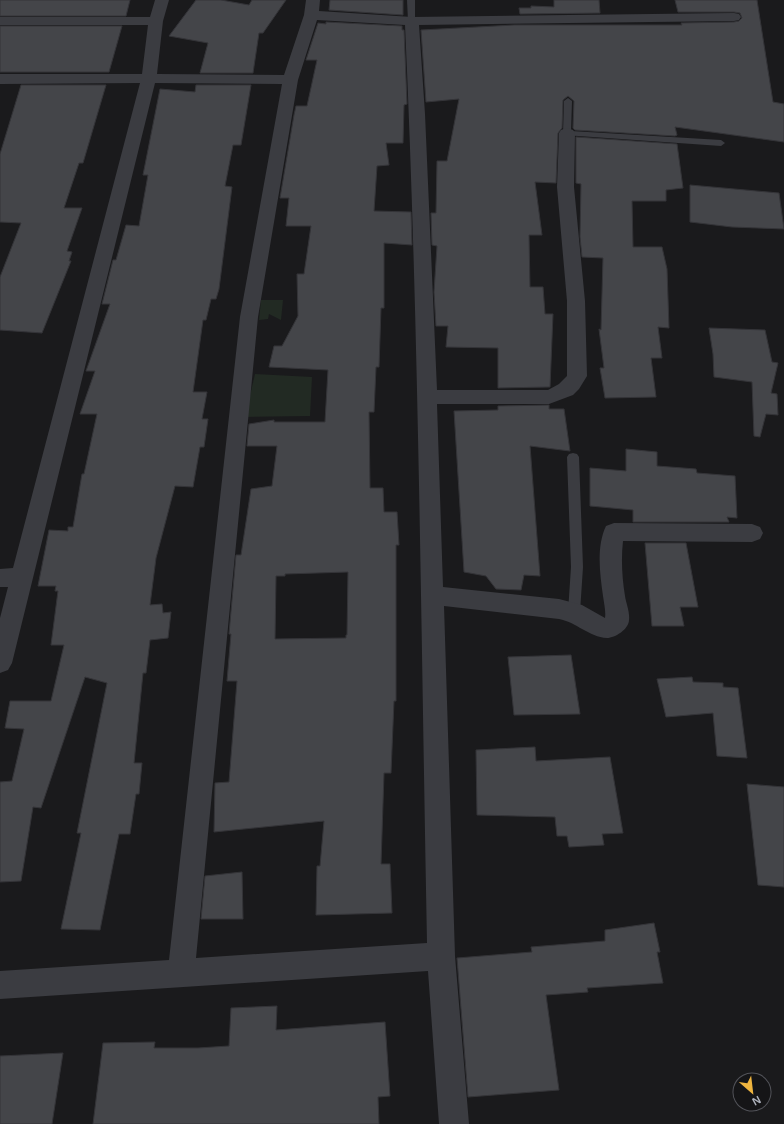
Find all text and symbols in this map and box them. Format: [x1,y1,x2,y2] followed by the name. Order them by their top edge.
[732,1072,772,1112] north arrow
[750,1094,763,1108] text: N

